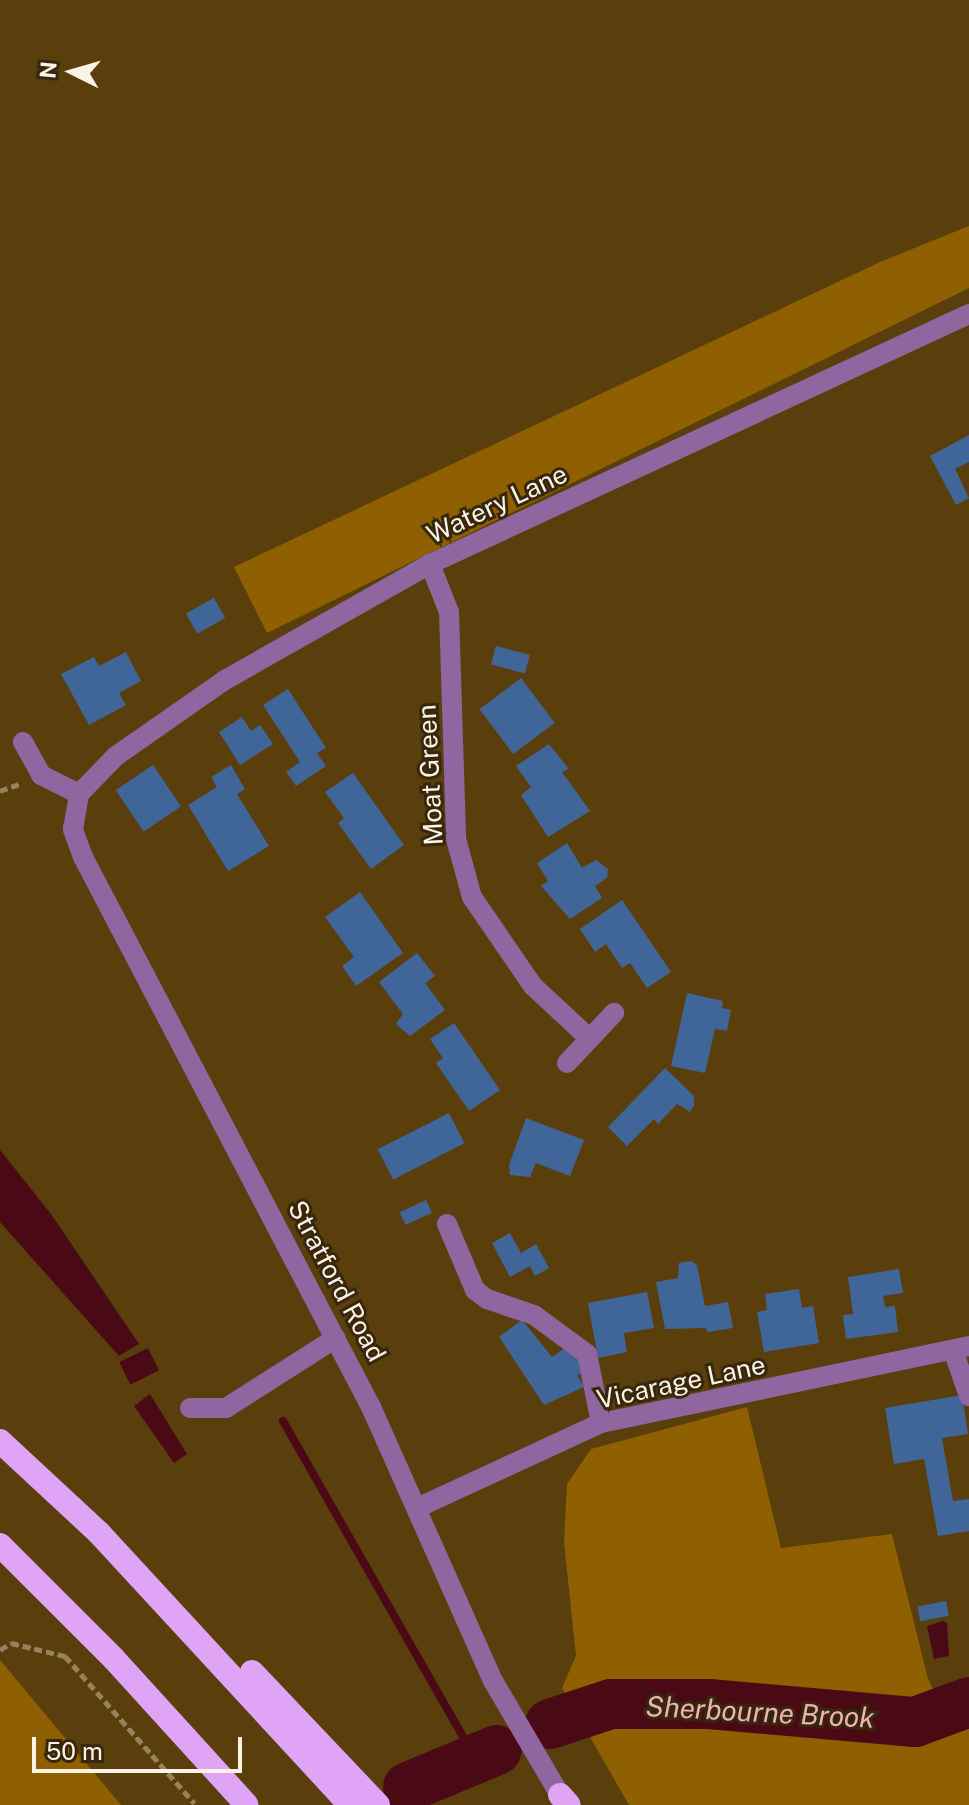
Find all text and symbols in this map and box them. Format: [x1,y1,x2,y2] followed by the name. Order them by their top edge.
[32,32,112,112] north arrow
[34,60,62,80] text: N
[422,458,572,550] street label: Watery Lane
[411,704,449,846] street label: Moat Green
[281,1195,393,1367] street label: Stratford Road
[594,1349,768,1415] street label: Vicarage Lane
[645,1689,875,1735] water label: Sherbourne Brook
[36,1721,246,1771] scale bar
[46,1737,103,1765] text: 50 m

